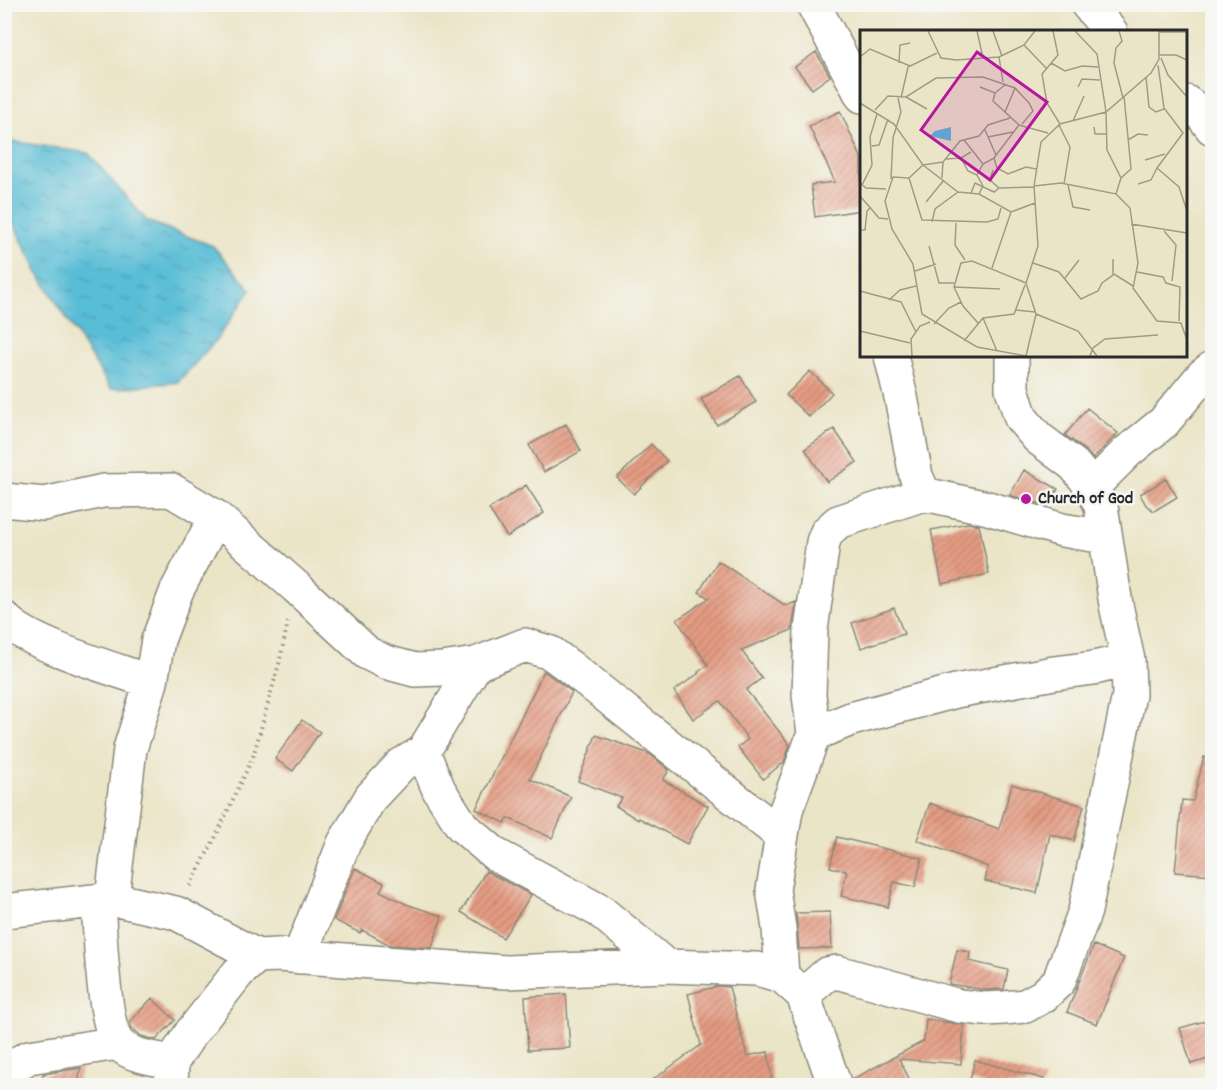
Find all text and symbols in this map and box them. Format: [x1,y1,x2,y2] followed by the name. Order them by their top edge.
[860,30,1187,357] inset map
[1038,487,1133,512] place label: Church of God
[1019,492,1033,506] marker: Church of God

